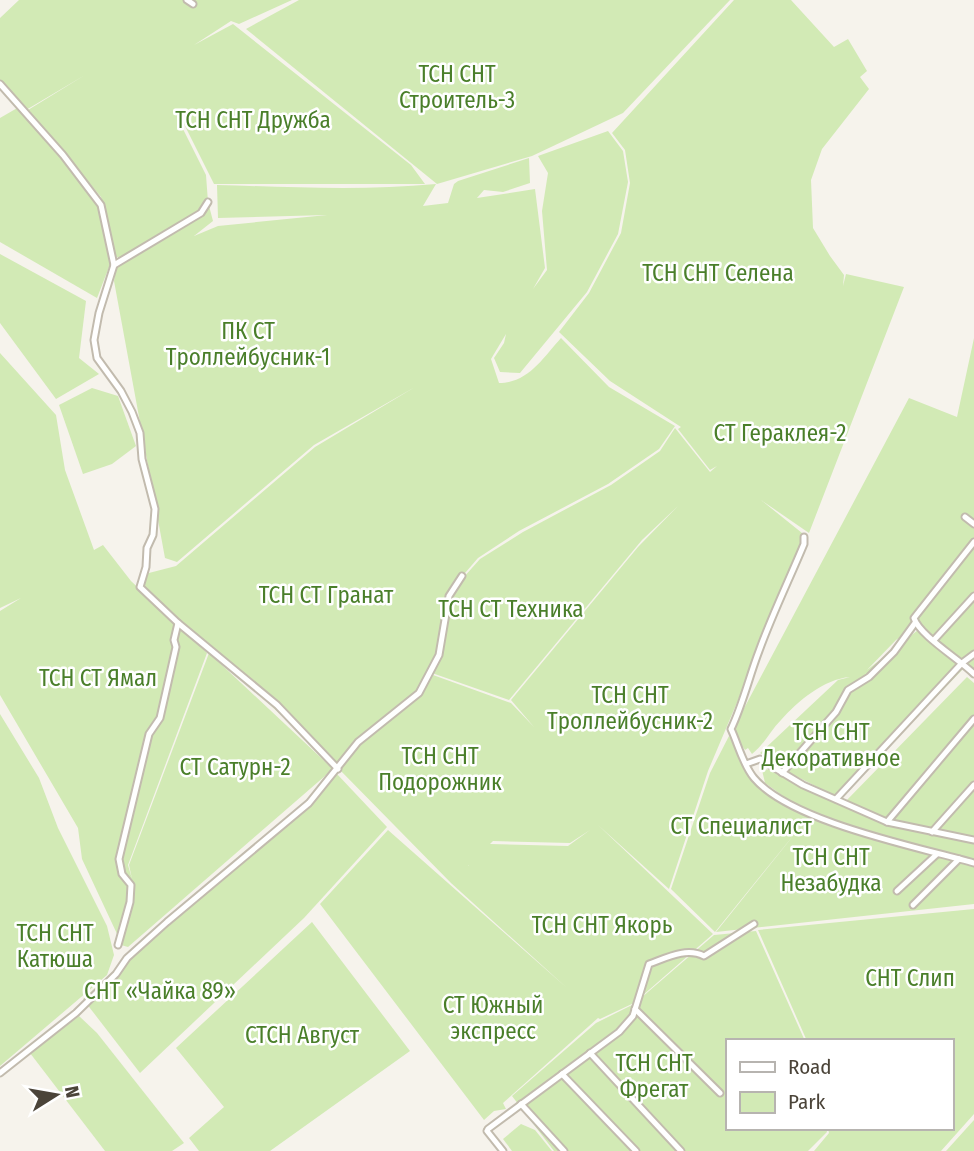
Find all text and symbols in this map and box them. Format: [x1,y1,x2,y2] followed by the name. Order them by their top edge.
[399,60,515,114] park label: ТСН СНТ Строитель-3
[175,106,331,134] park label: ТСН СНТ Дружба
[642,259,794,287] park label: ТСН СНТ Селена
[166,317,330,371] park label: ПК СТ Троллейбусник-1
[714,419,846,447] park label: СТ Гераклея-2
[259,581,394,609] park label: ТСН СТ Гранат
[438,595,584,623] park label: ТСН СТ Техника
[39,664,157,692] park label: ТСН СТ Ямал
[547,681,713,735] park label: ТСН СНТ Троллейбусник-2
[761,718,900,772] park label: ТСН СНТ Декоративное
[378,742,502,796] park label: ТСН СНТ Подорожник
[179,753,291,781] park label: СТ Сатурн-2
[670,812,812,840] park label: СТ Специалист
[780,843,882,897] park label: ТСН СНТ Незабудка
[532,911,673,939] park label: ТСН СНТ Якорь
[16,919,94,973] park label: ТСН СНТ Катюша
[865,964,955,992] park label: СНТ Слип
[84,977,236,1005] park label: СНТ «Чайка 89»
[443,991,543,1045] park label: СТ Южный экспресс
[245,1021,360,1049] park label: СТСН Август
[726,1039,953,1130] legend
[615,1049,693,1103] park label: ТСН СНТ Фрегат
[788,1054,832,1080] text: Road
[21,1060,91,1130] north arrow
[60,1084,85,1100] text: N
[788,1089,826,1115] text: Park

